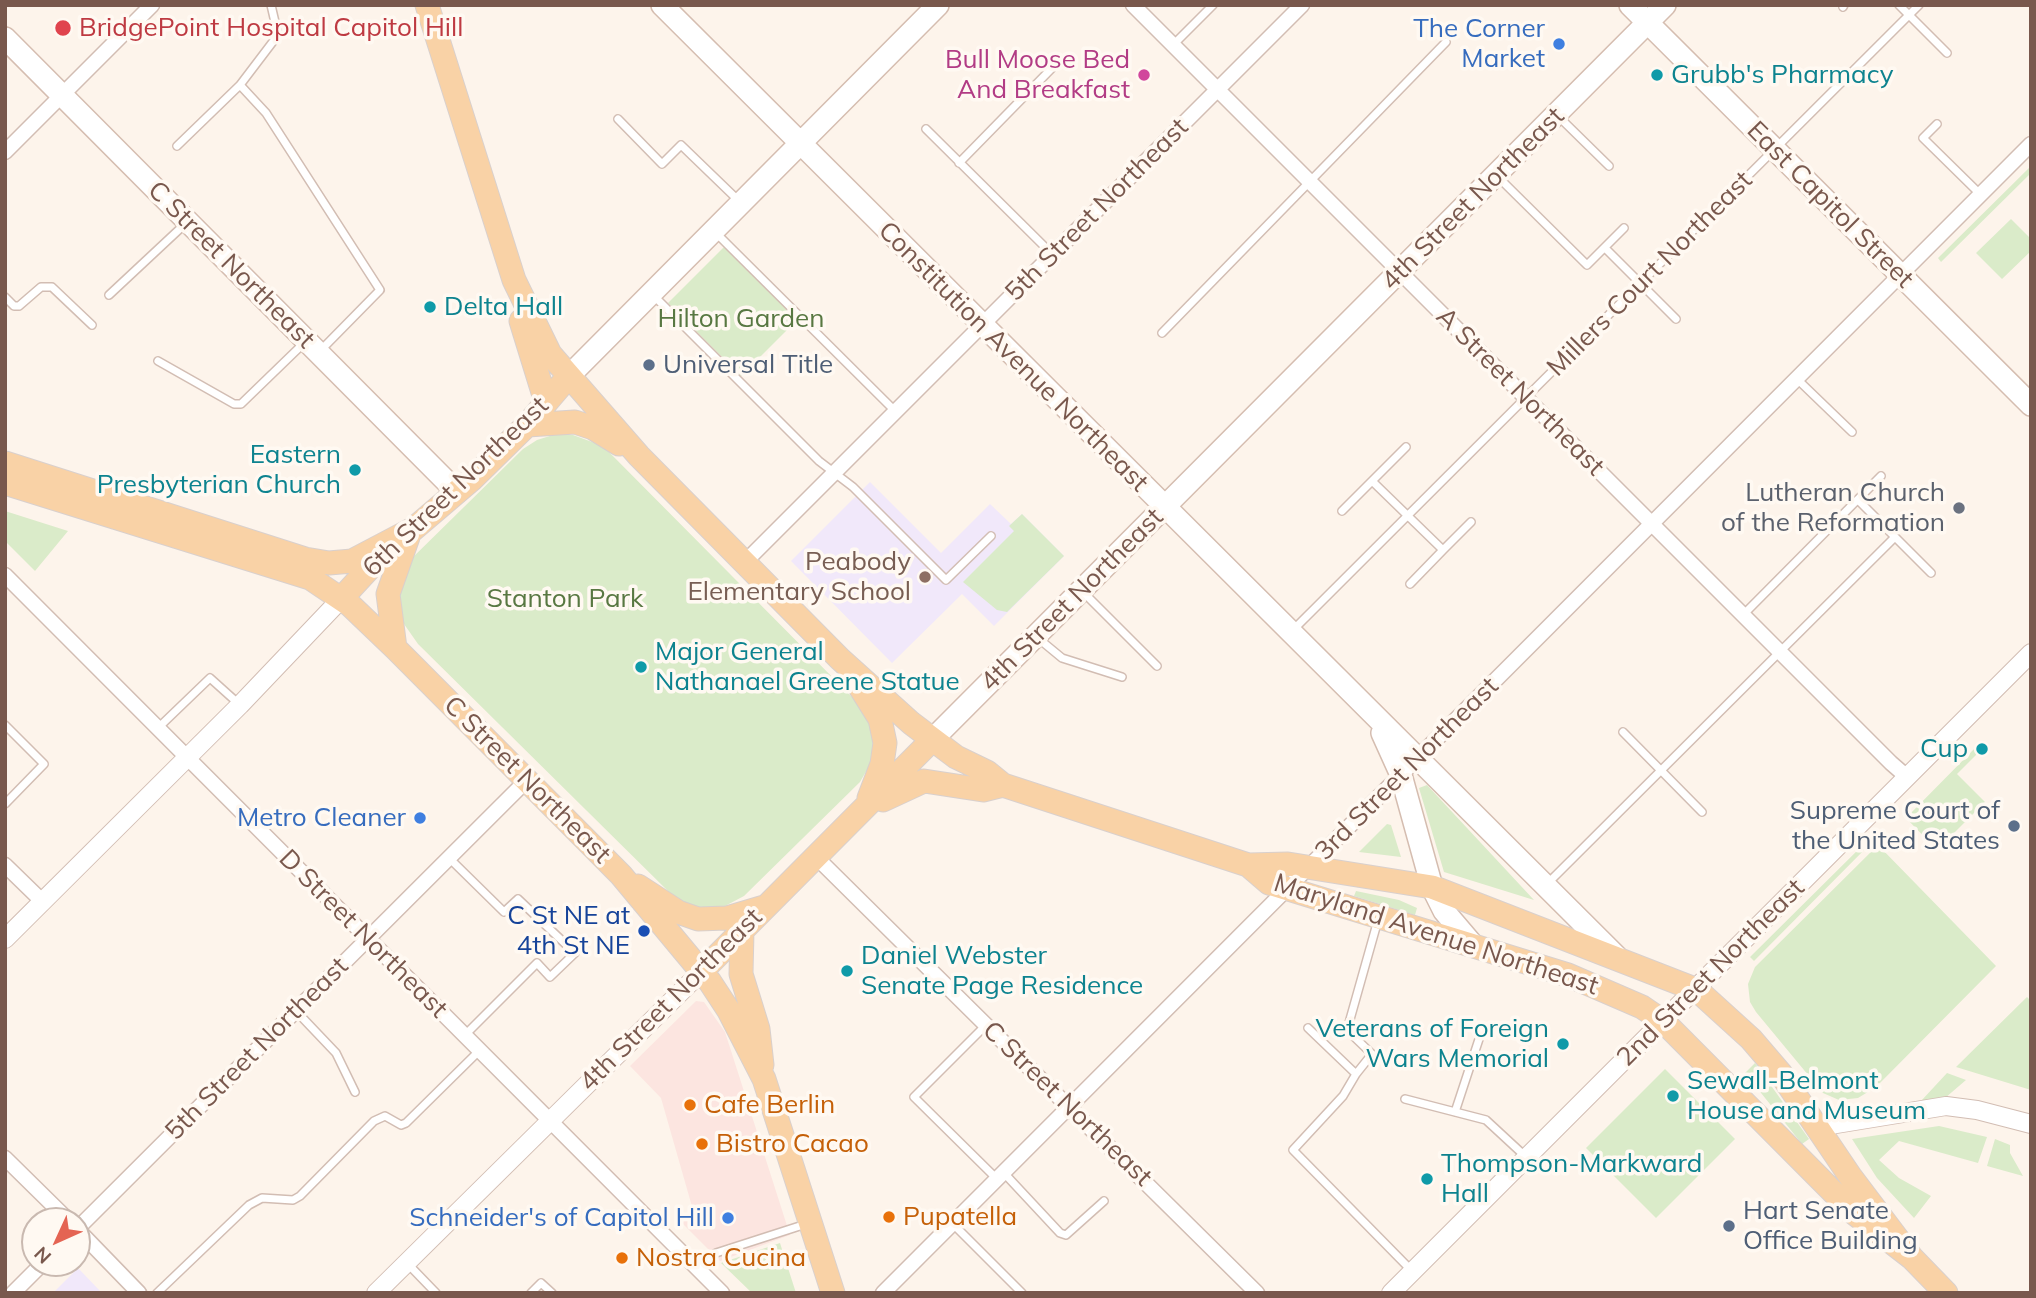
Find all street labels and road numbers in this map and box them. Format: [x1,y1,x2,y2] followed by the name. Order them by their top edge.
[1375,101,1571,297] street label: 4th Street Northeast
[999,112,1195,308] street label: 5th Street Northeast
[1740,115,1920,295] street label: East Capitol Street
[1541,165,1759,383] street label: Millers Court Northeast
[141,175,321,355] street label: C Street Northeast
[872,216,1154,498] street label: Constitution Avenue Northeast
[1429,301,1611,483] street label: A Street Northeast
[357,390,555,584] street label: 6th Street Northeast
[974,502,1170,698] street label: 4th Street Northeast
[1309,671,1505,867] street label: 3rd Street Northeast
[437,690,617,870] street label: C Street Northeast
[272,843,454,1025] street label: D Street Northeast
[1270,868,1602,1002] street label: Maryland Avenue Northeast
[1611,873,1811,1073] street label: 2nd Street Northeast
[573,902,769,1098] street label: 4th Street Northeast
[159,951,355,1147] street label: 5th Street Northeast
[976,1015,1158,1193] street label: C Street Northeast

